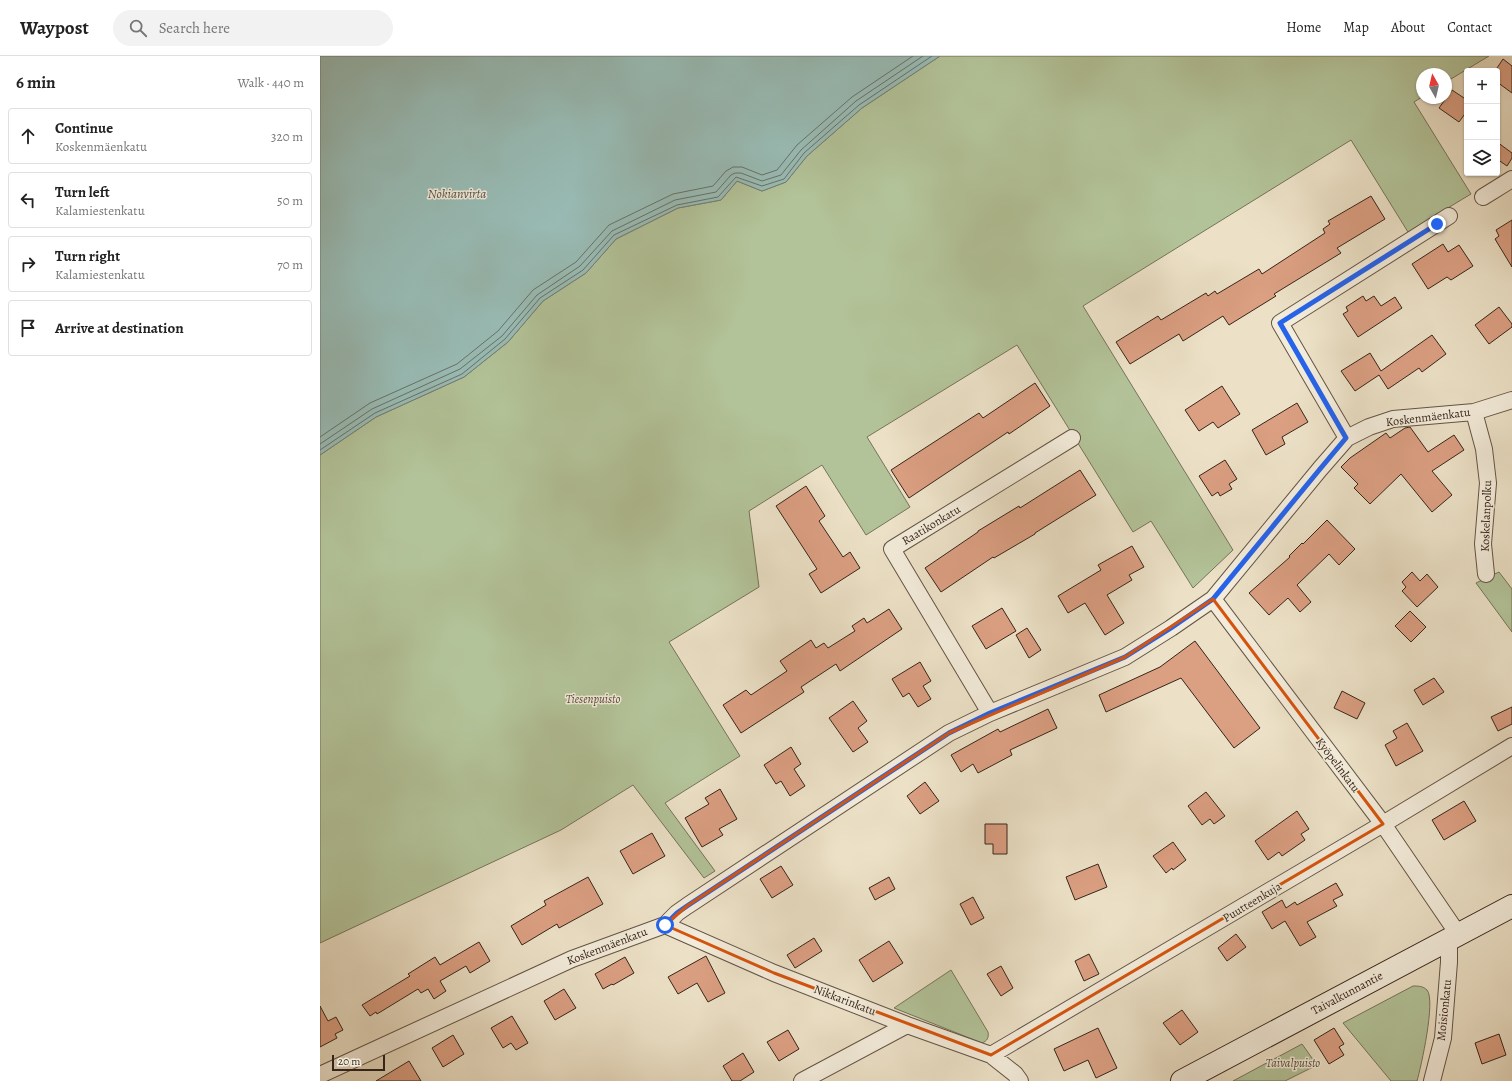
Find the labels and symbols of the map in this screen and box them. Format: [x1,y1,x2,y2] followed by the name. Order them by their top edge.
[1416,68,1452,104] north arrow
[428,185,486,202] water label: Nokianvirta
[1428,215,1446,233] route end
[1385,404,1472,430] street label: Koskenmäenkatu
[1477,479,1495,552] street label: Koskelanpolku
[899,501,964,549] street label: Raatikonkatu
[566,691,620,707] park label: Tiesenpuisto
[1312,734,1364,796] street label: Kyöpelinkatu
[1220,878,1285,926] street label: Puutteenkuja
[656,916,674,934] route start
[564,923,650,969] street label: Koskenmäenkatu
[1308,967,1386,1019] street label: Taivalkunnantie
[1433,978,1455,1042] street label: Moisionkatu
[812,981,879,1019] street label: Nikkarinkatu
[332,1053,385,1072] scale bar
[1266,1055,1320,1071] park label: Taivalpuisto

